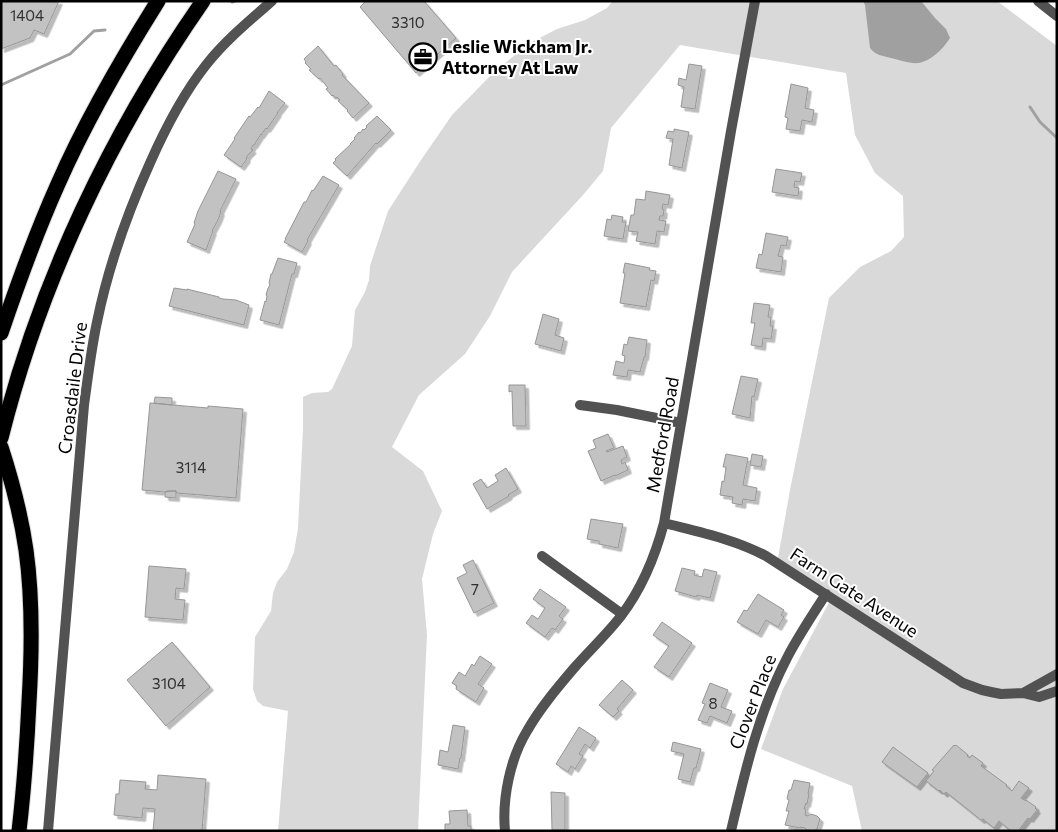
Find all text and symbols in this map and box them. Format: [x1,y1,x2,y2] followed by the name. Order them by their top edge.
[10,6,44,24] house number: 1404
[391,13,425,31] house number: 3310
[442,35,592,78] place label: Leslie Wickham Jr. Attorney At Law
[408,42,438,72] office icon: Leslie Wickham Jr. Attorney At Law
[53,321,91,455] street label: Croasdaile Drive
[641,375,683,494] street label: Medford Road
[176,458,206,476] house number: 3114
[786,542,923,642] street label: Farm Gate Avenue
[471,580,479,598] house number: 7
[724,651,780,752] street label: Clover Place
[152,674,186,692] house number: 3104
[708,694,718,712] house number: 8

